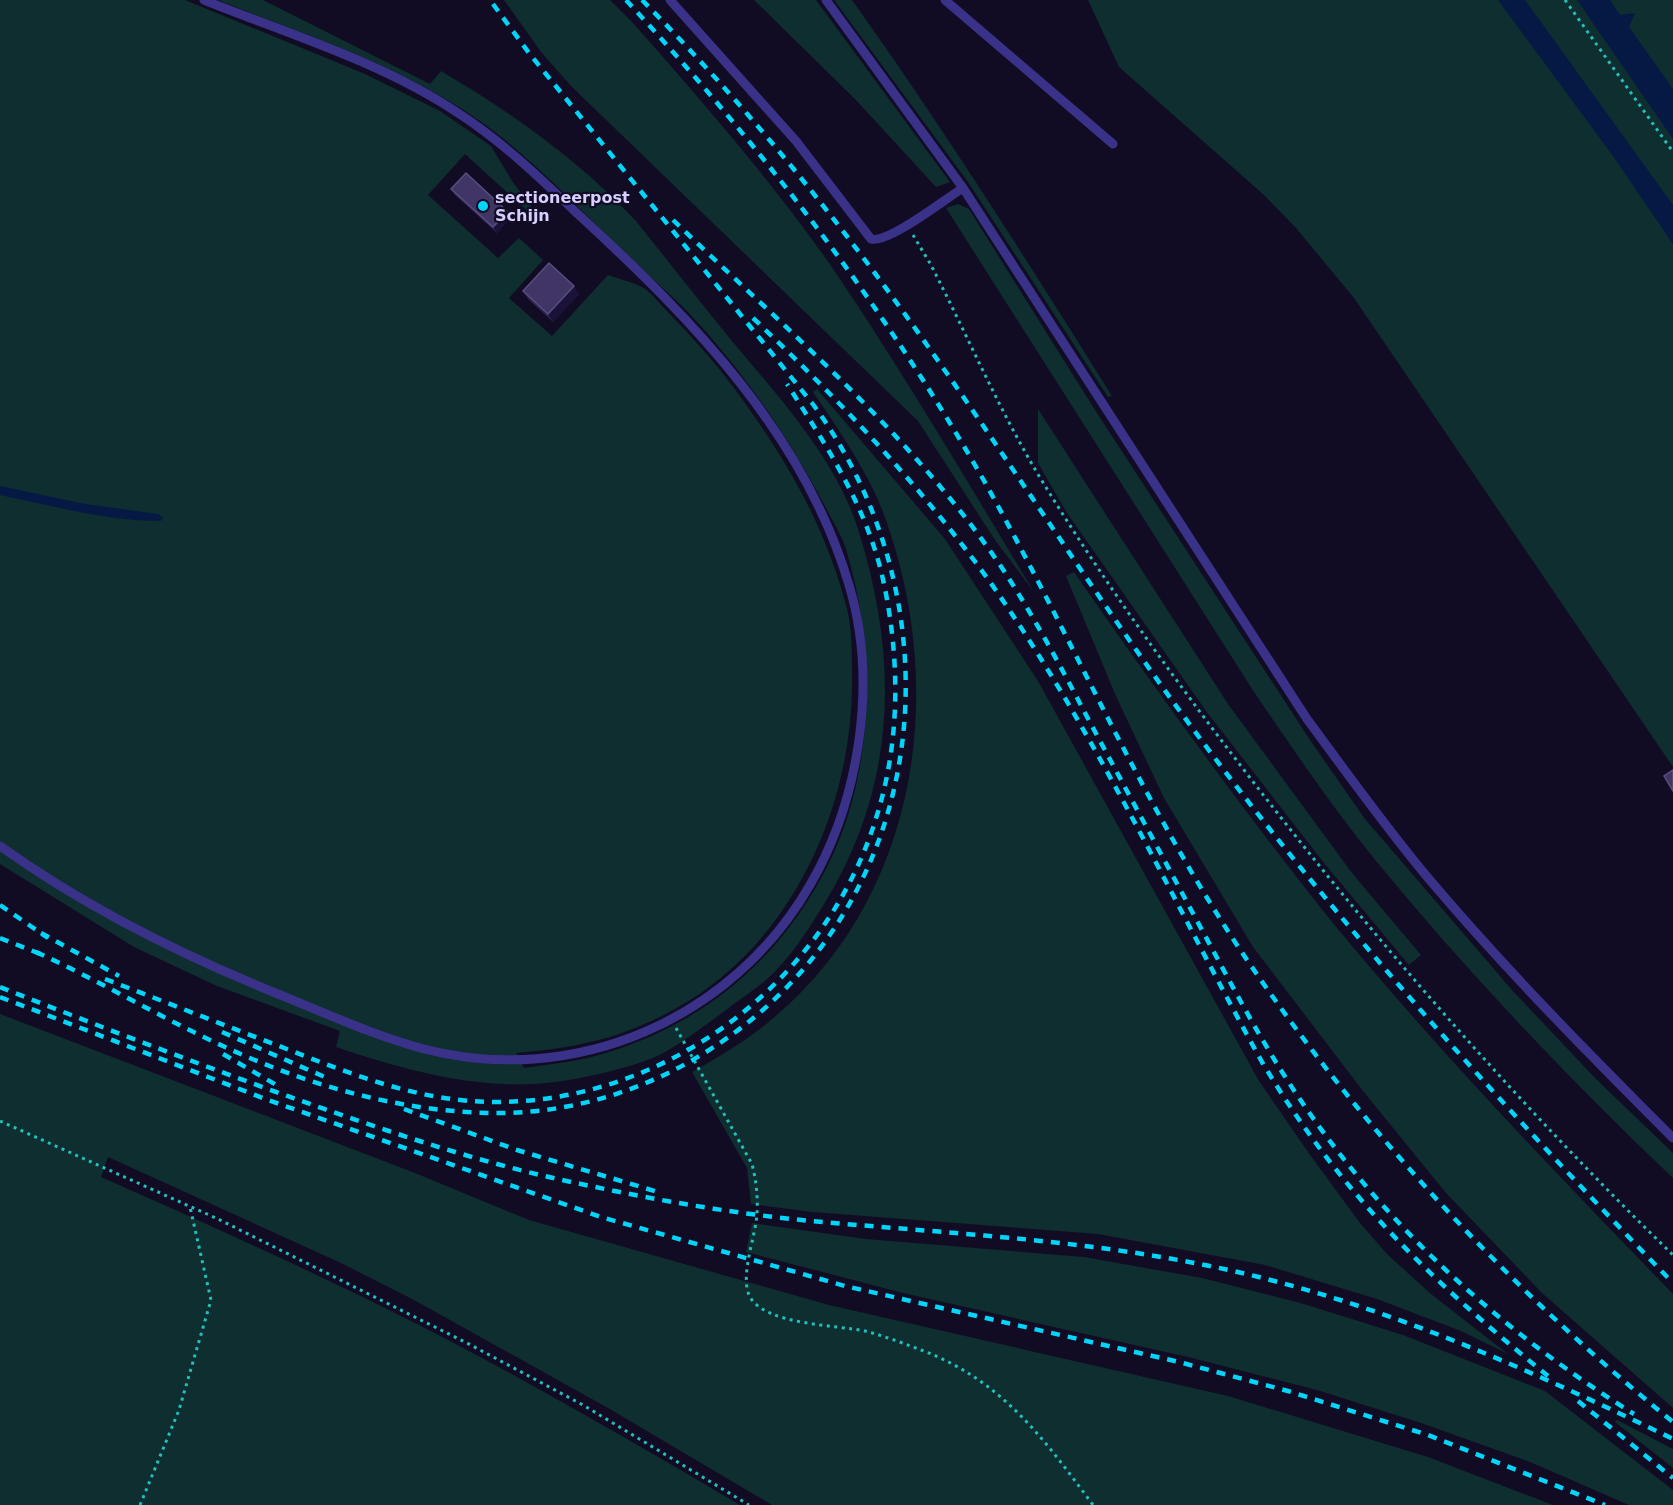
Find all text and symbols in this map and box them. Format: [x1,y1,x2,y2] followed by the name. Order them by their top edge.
[495,188,630,225] place label: sectioneerpost Schijn
[476,199,490,213] marker: sectioneerpost Schijn

